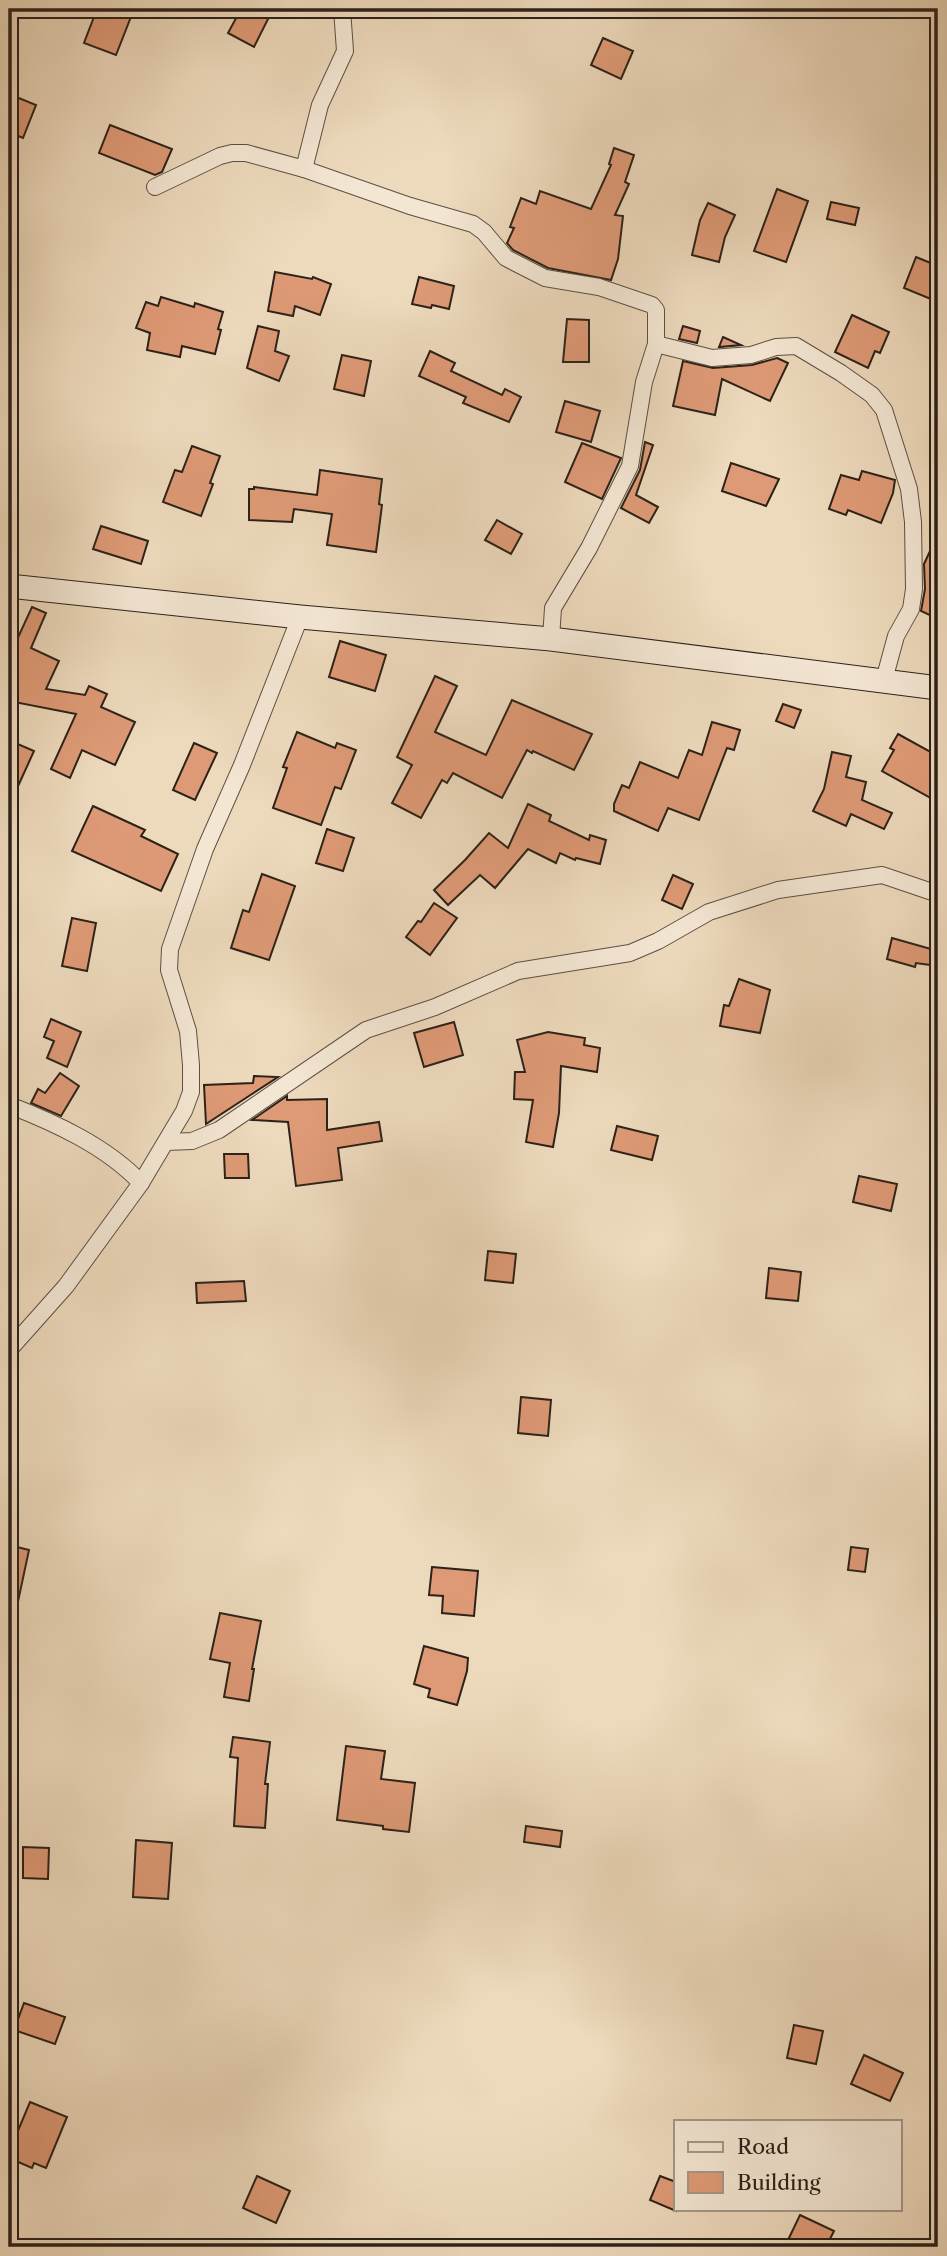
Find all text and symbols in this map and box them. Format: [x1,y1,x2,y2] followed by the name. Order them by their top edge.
[674,2120,902,2210] legend
[737,2134,789,2159] text: Road
[737,2170,822,2195] text: Building

